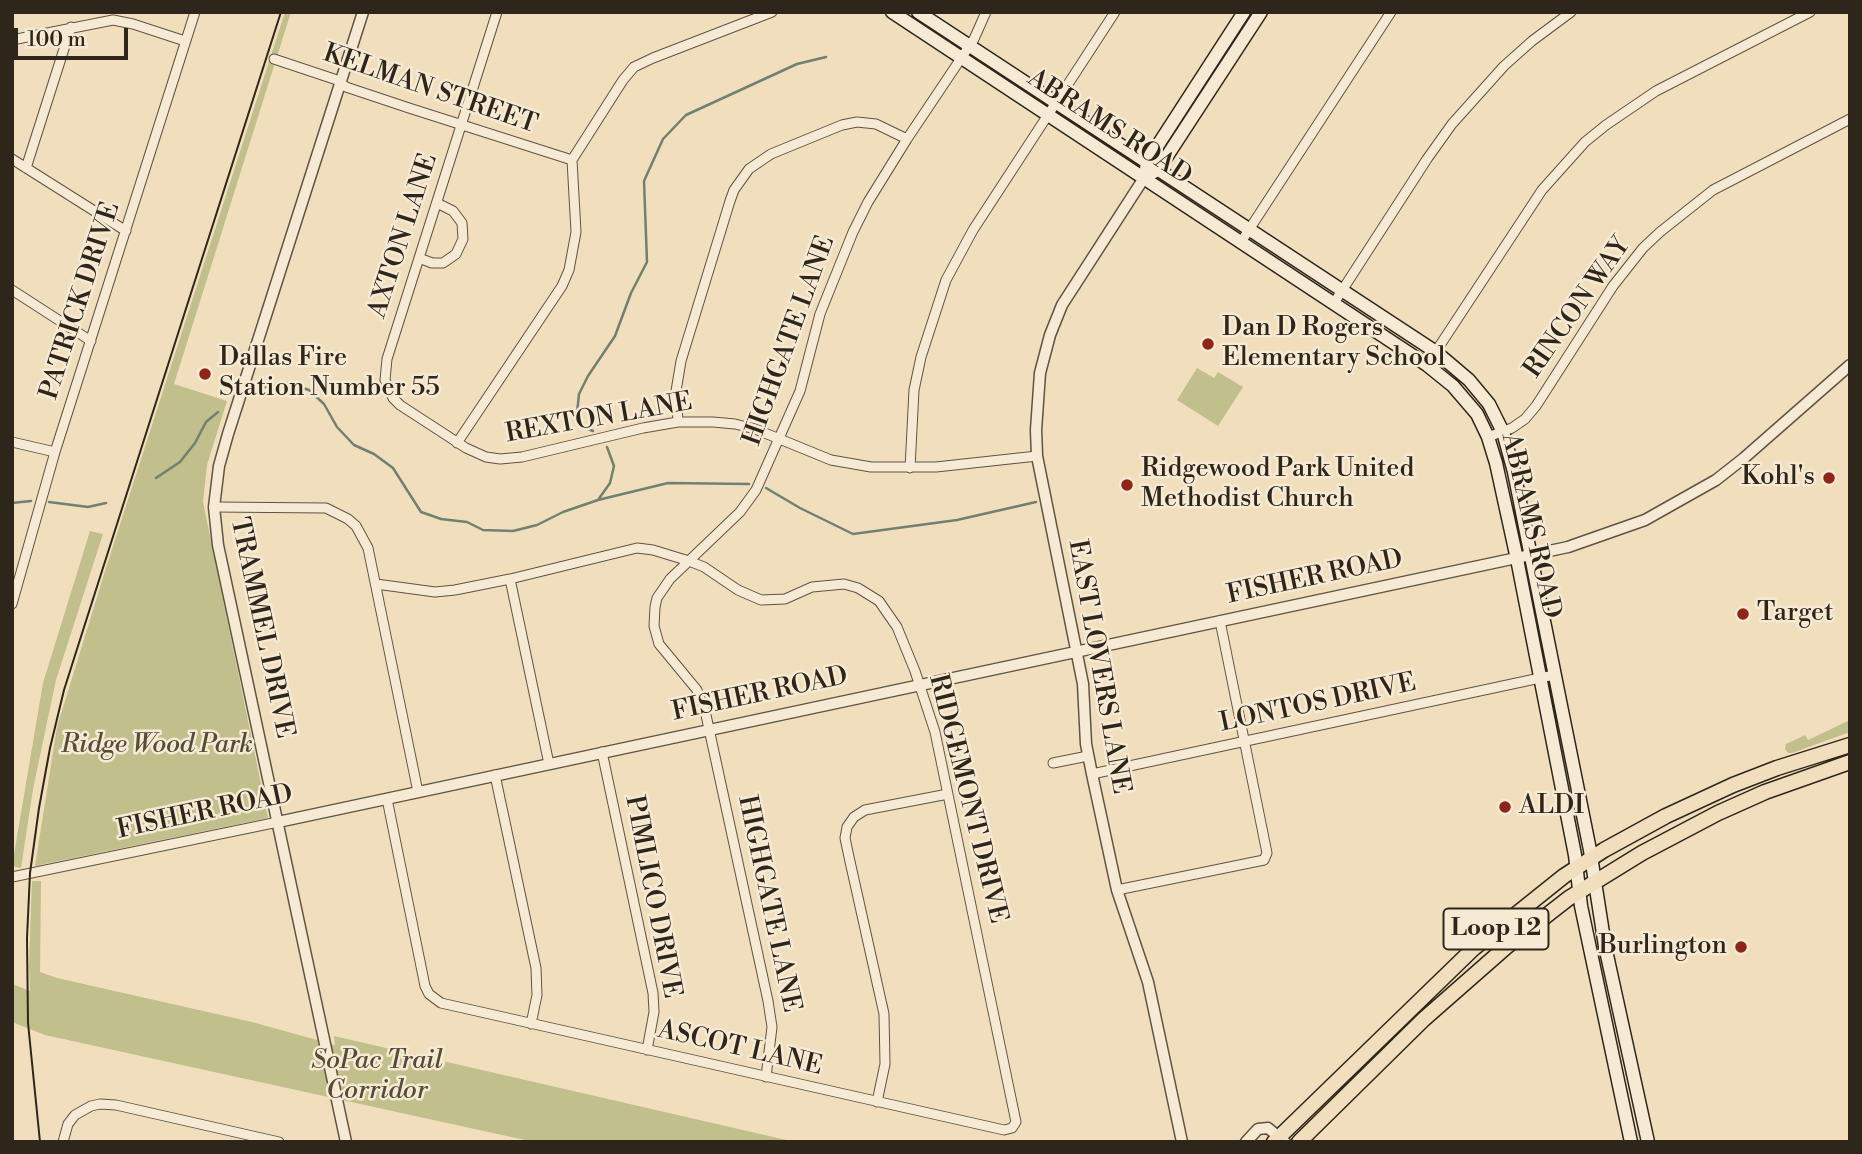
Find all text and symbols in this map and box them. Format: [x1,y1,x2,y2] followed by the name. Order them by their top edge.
[18,14,131,58] scale bar
[27,27,86,53] text: 100 m
[319,39,541,141] street label: KELMAN STREET
[1021,63,1197,193] street label: ABRAMS ROAD
[363,150,445,322] street label: AXTON LANE
[34,198,128,404] street label: PATRICK DRIVE
[738,232,842,450] street label: HIGHGATE LANE
[1518,232,1638,384] street label: RINCON WAY
[1222,313,1445,374] place label: Dan D Rogers Elementary School
[1200,336,1216,352] marker: Dan D Rogers Elementary School
[219,343,440,404] place label: Dallas Fire Station Number 55
[197,366,213,382] marker: Dallas Fire Station Number 55
[503,387,695,451] street label: REXTON LANE
[1493,430,1567,622] street label: ABRAMS ROAD
[1141,454,1414,516] place label: Ridgewood Park United Methodist Church
[1741,462,1815,494] place label: Kohl's
[1821,470,1837,486] marker: Kohl's
[1119,477,1135,493] marker: Ridgewood Park United Methodist Church
[222,515,300,741] street label: TRAMMEL DRIVE
[1060,537,1136,797] street label: EAST LOVERS LANE
[1224,544,1406,612] street label: FISHER ROAD
[1757,598,1833,630] place label: Target
[1735,606,1751,622] marker: Target
[669,661,851,729] street label: FISHER ROAD
[1217,668,1419,740] street label: LONTOS DRIVE
[921,671,1013,927] street label: RIDGEMONT DRIVE
[61,730,253,762] park label: Ridge Wood Park
[114,779,296,847] street label: FISHER ROAD
[1519,791,1584,823] place label: ALDI
[617,793,687,1001] street label: PIMLICO DRIVE
[730,793,806,1015] street label: HIGHGATE LANE
[1497,799,1513,815] marker: ALDI
[1444,909,1548,950] road number: Loop 12
[1599,931,1727,963] place label: Burlington
[1733,939,1749,955] marker: Burlington
[655,1015,825,1083] street label: ASCOT LANE
[311,1046,443,1108] park label: SoPac Trail Corridor

